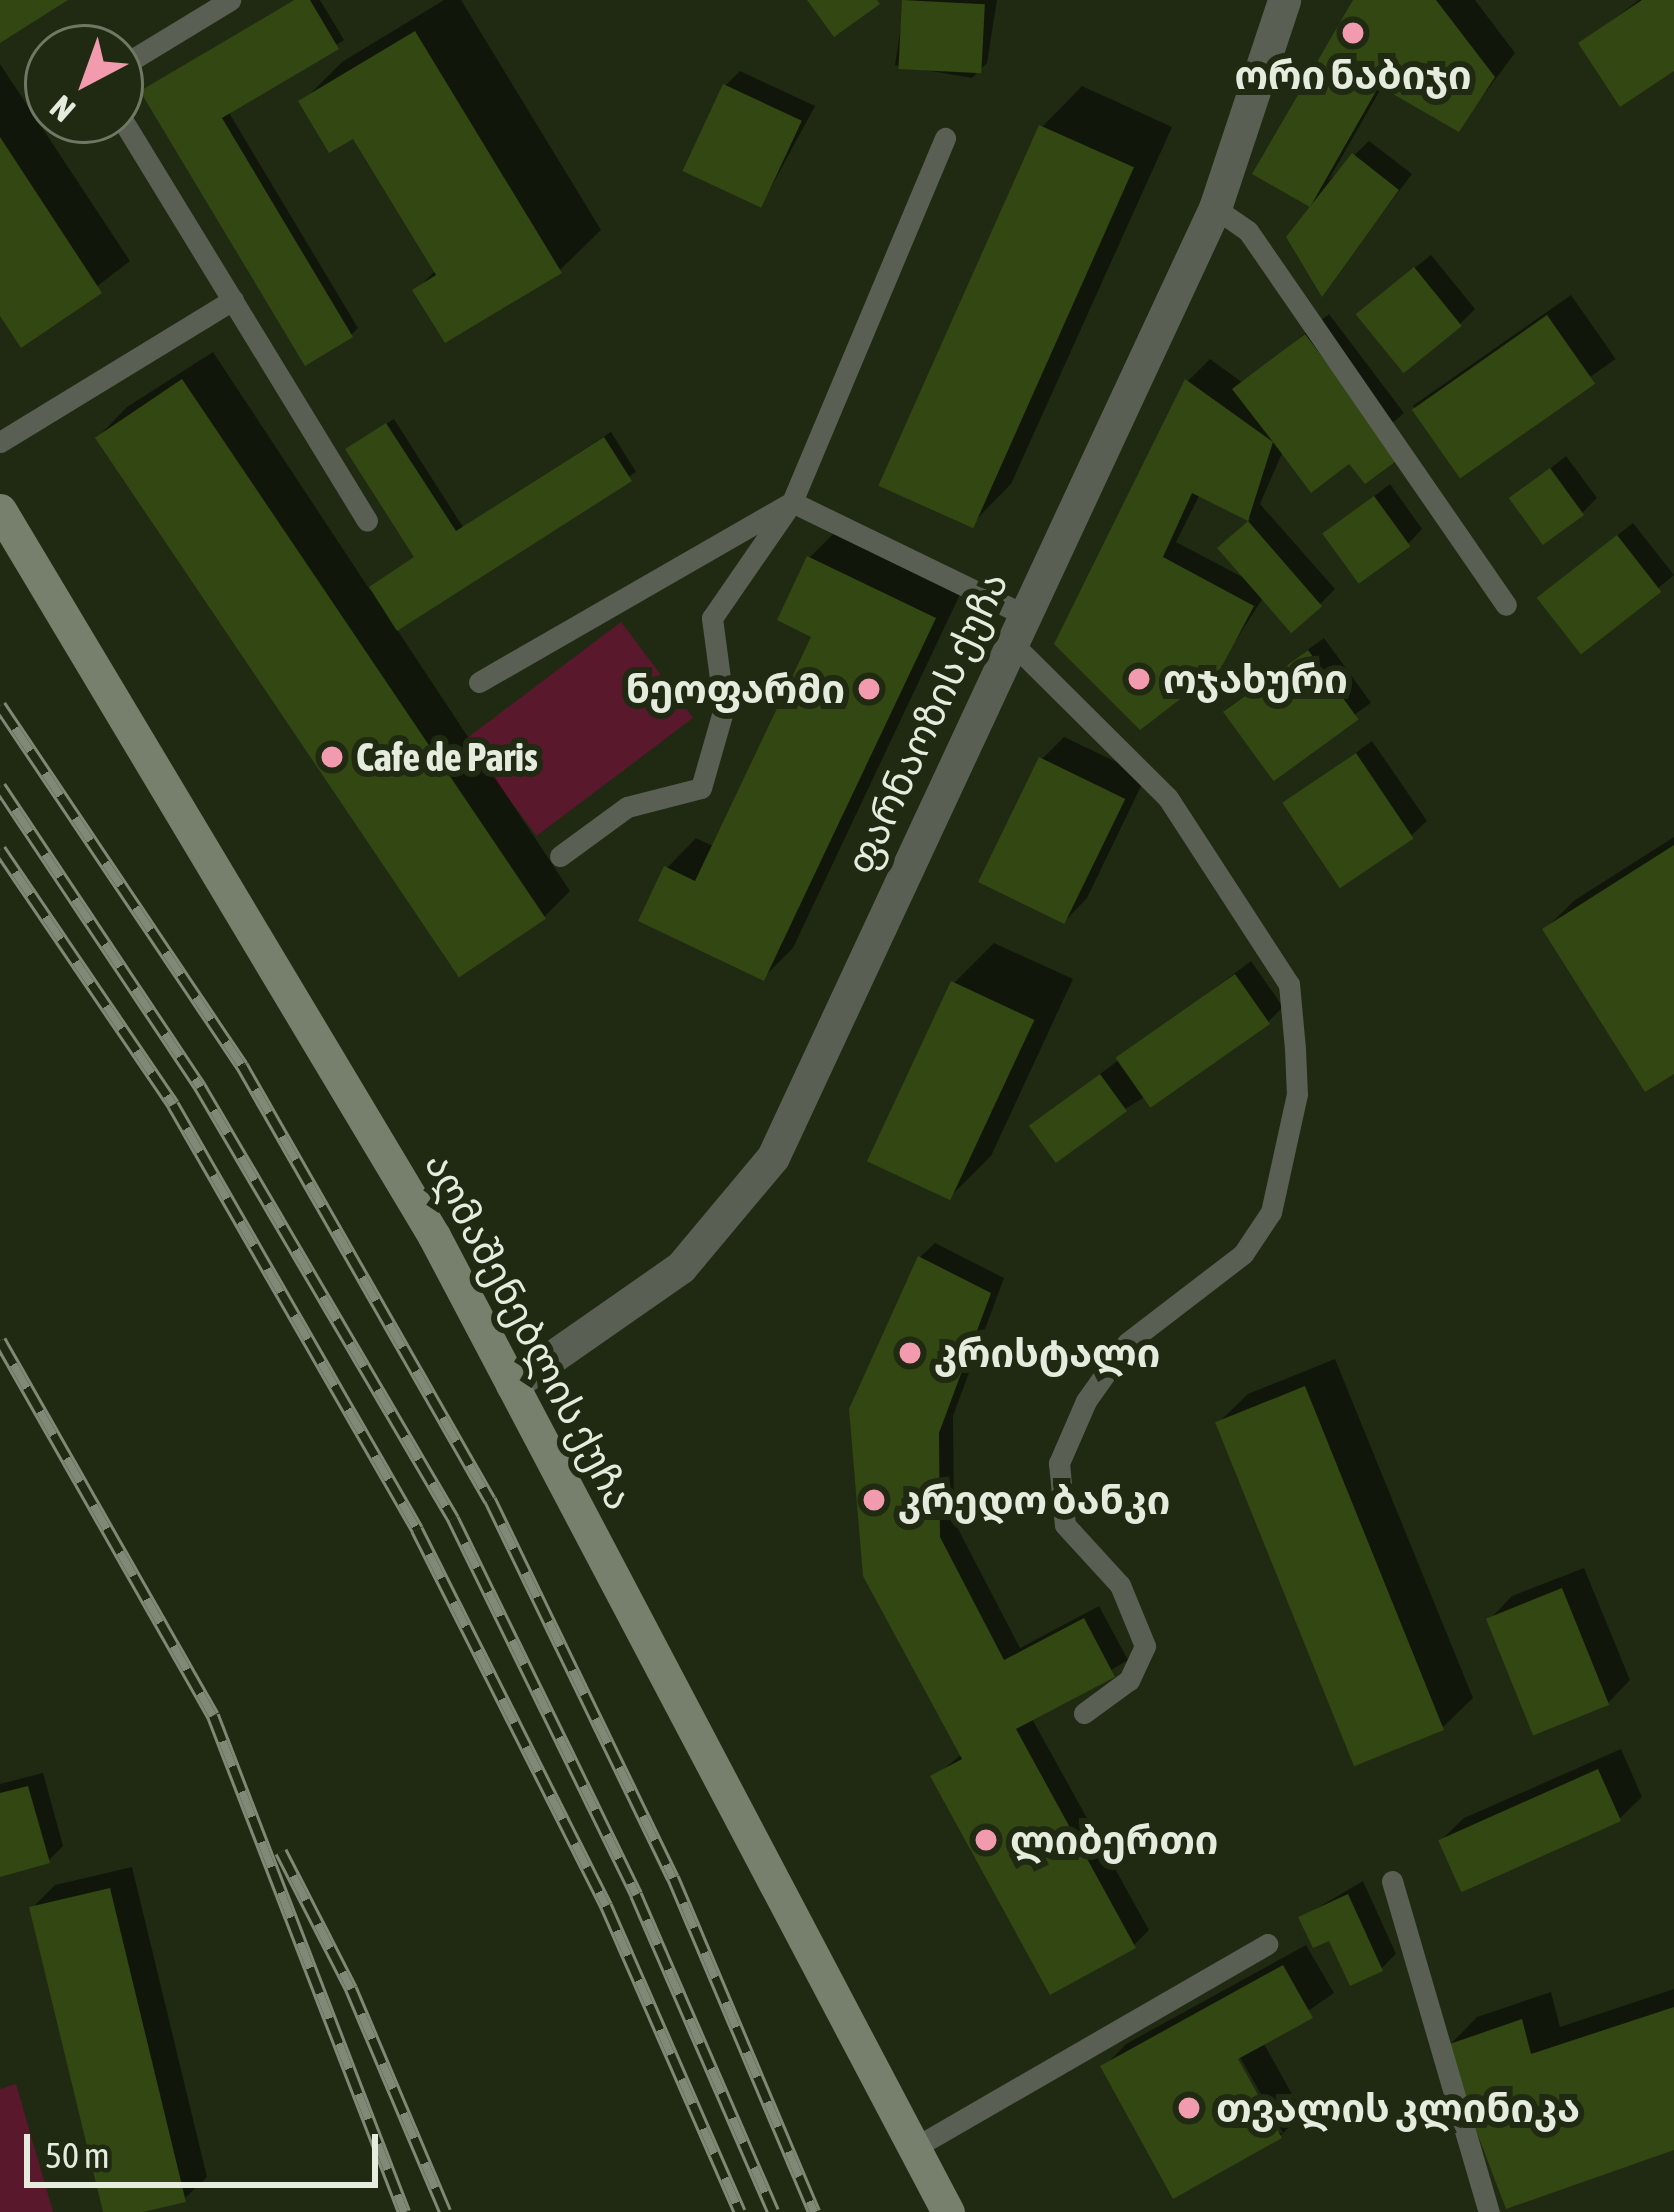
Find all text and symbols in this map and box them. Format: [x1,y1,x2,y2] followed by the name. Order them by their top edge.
[1340,20,1366,46] marker: ორი ნაბიჯი
[24,24,144,144] north arrow
[1234,52,1472,98] place label: ორი ნაბიჯი
[43,88,82,130] text: N
[836,564,1018,882] street label: ფარნაოზის ქუჩა
[1163,656,1348,702] place label: ოჯახური
[626,666,845,712] place label: ნეოფარმი
[1126,666,1152,692] marker: ოჯახური
[856,676,882,702] marker: ნეოფარმი
[356,734,538,780] place label: Cafe de Paris
[319,744,345,770] marker: Cafe de Paris
[415,1144,643,1518] street label: აღმაშენებლის ქუჩა
[934,1330,1160,1376] place label: კრისტალი
[897,1340,923,1366] marker: კრისტალი
[898,1477,1170,1523] place label: კრედო ბანკი
[861,1487,887,1513] marker: კრედო ბანკი
[1010,1817,1218,1863] place label: ლიბერთი
[973,1827,999,1853] marker: ლიბერთი
[1216,2085,1580,2131] place label: თვალის კლინიკა
[1173,2092,1205,2124] marker: თვალის კლინიკა
[30,2110,384,2184] scale bar
[45,2134,110,2176] text: 50 m

